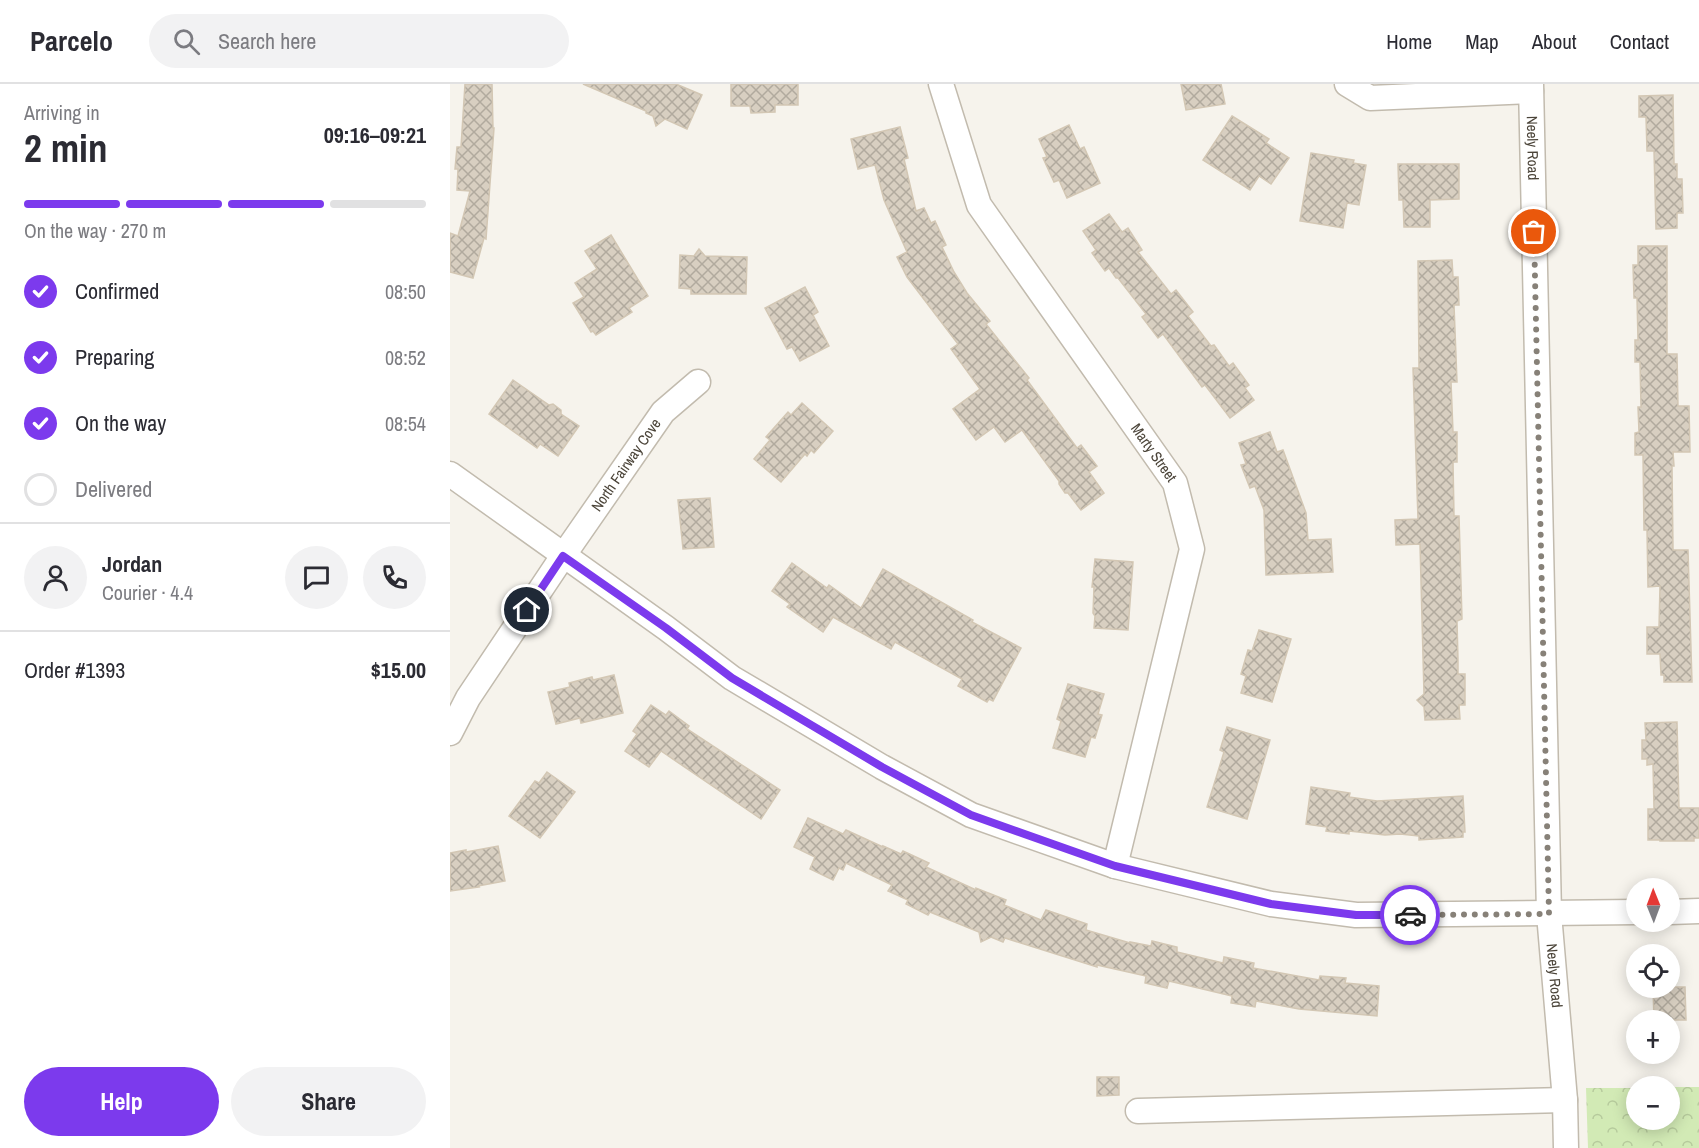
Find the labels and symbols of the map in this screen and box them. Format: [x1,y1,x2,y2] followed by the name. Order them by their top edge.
[1522,116,1544,180] street label: Neely Road
[1508,206,1559,257] pin
[586,414,666,515] street label: North Fairway Cove
[1126,419,1182,486] street label: Marty Street
[501,584,552,635] pin
[1626,878,1680,932] north arrow
[1380,885,1440,945] courier
[1542,943,1568,1008] street label: Neely Road

